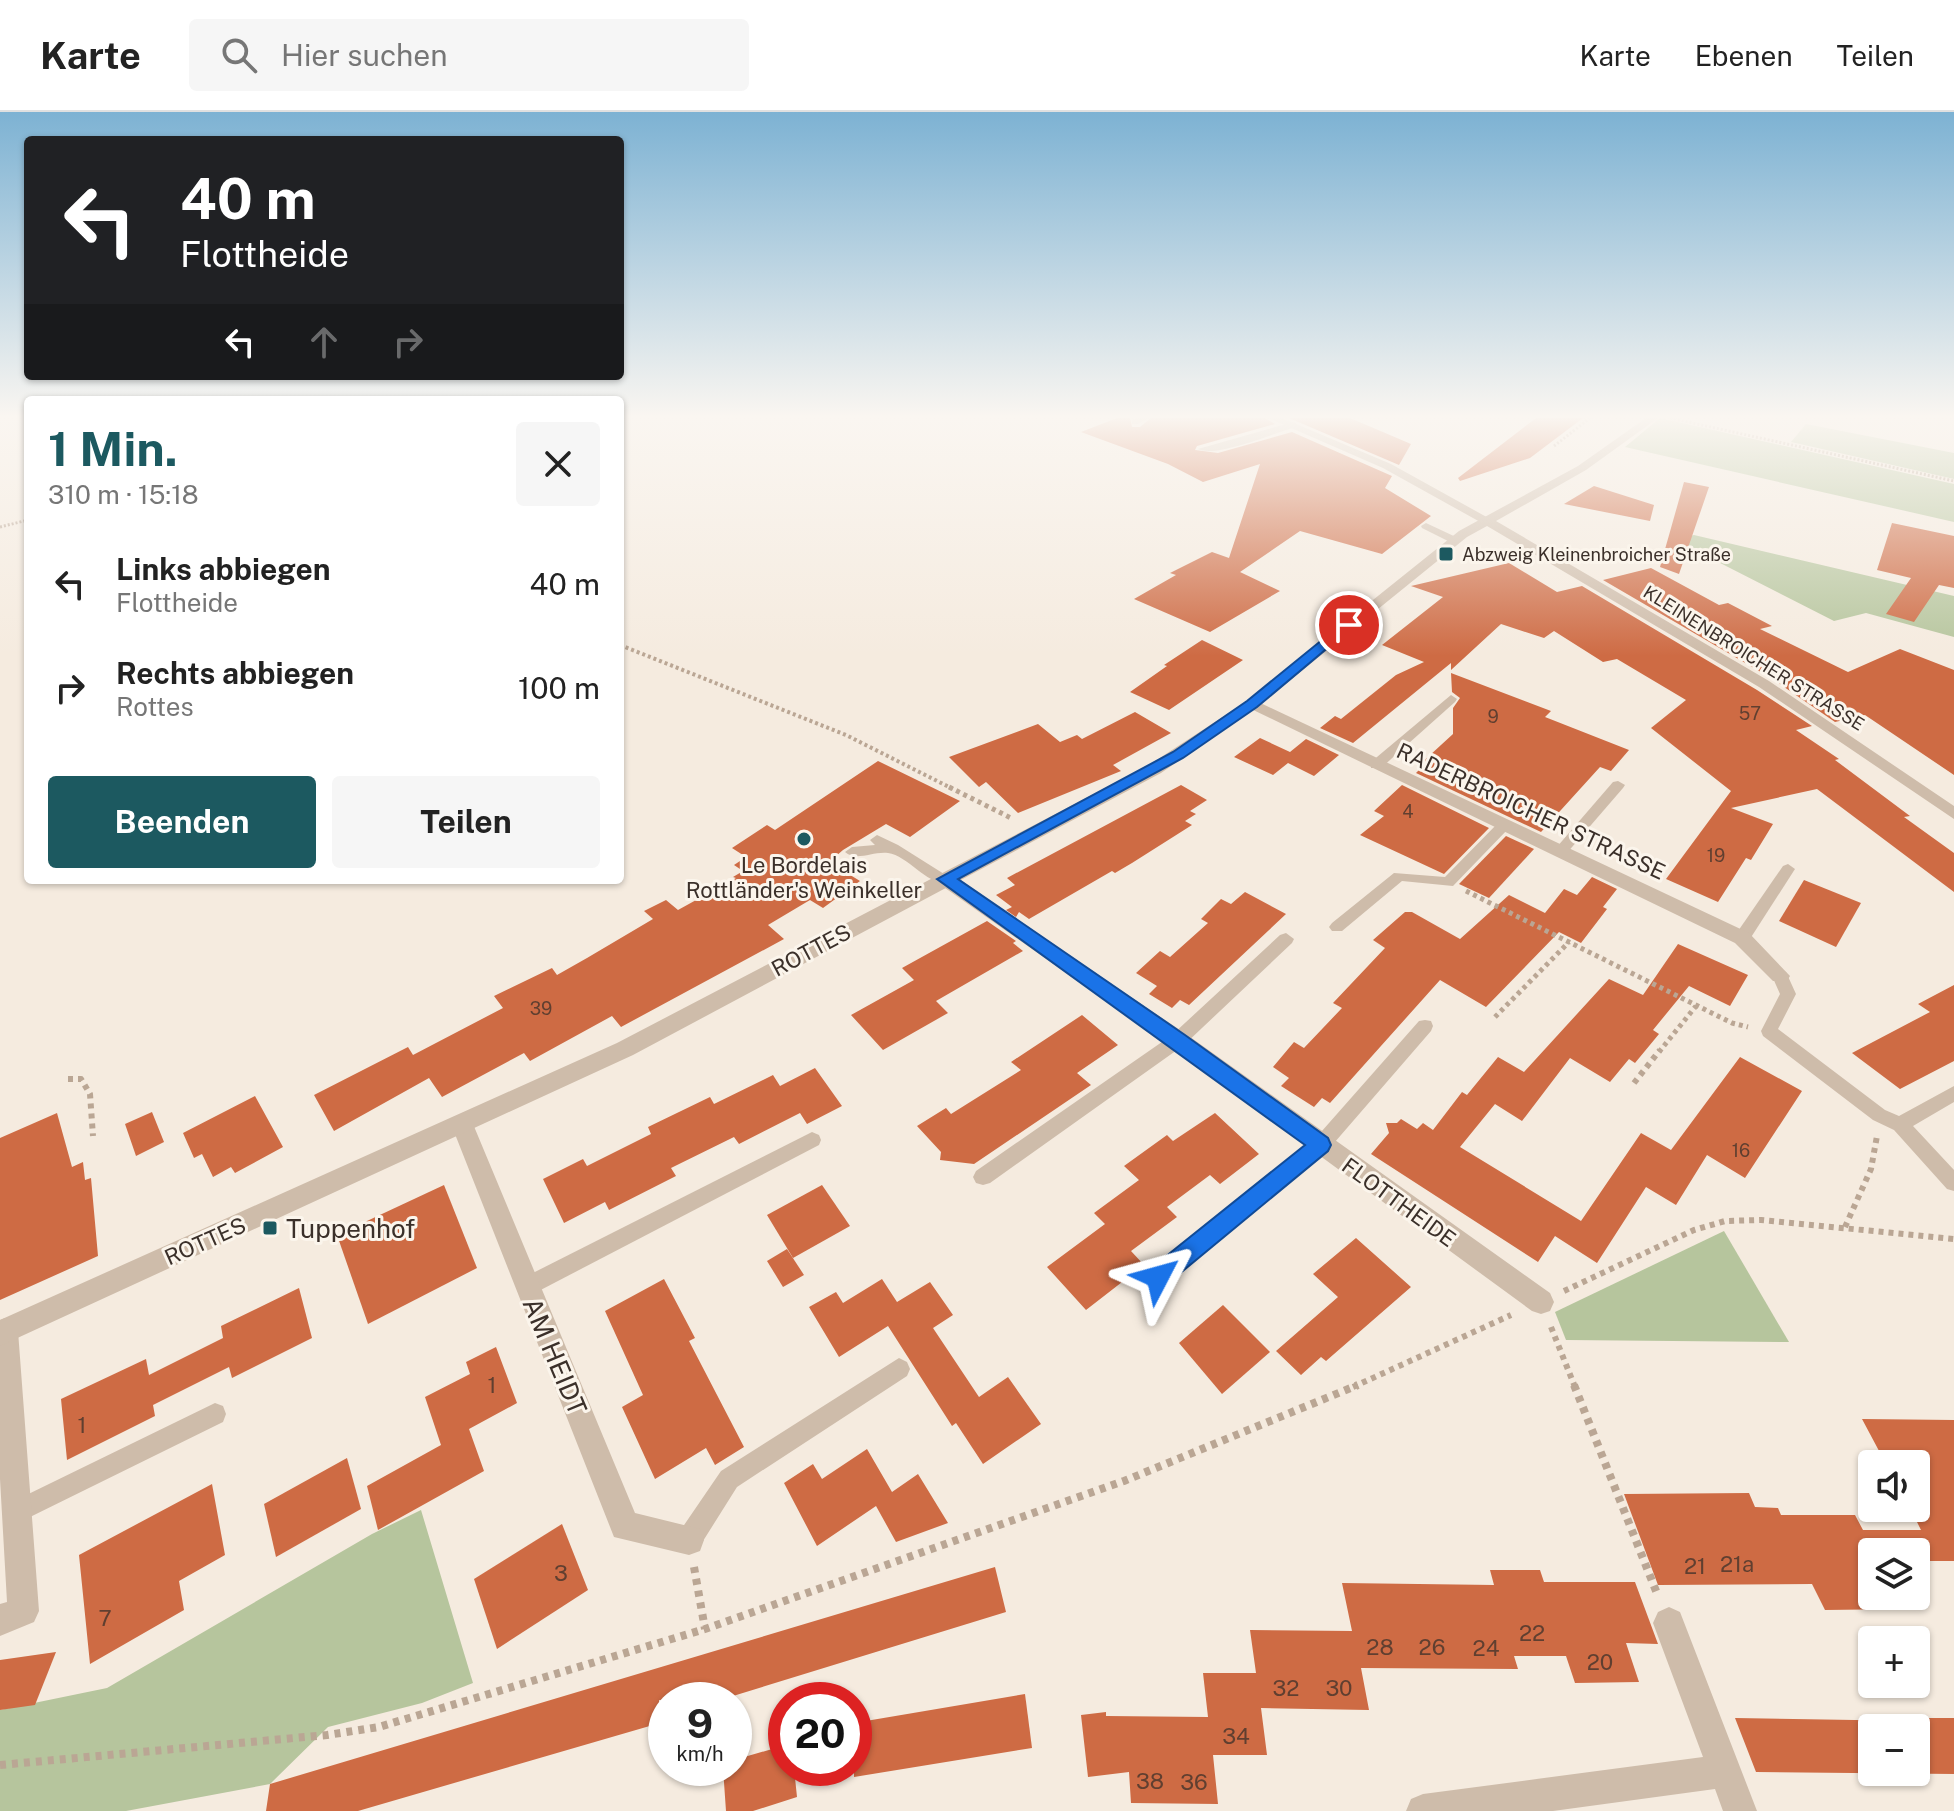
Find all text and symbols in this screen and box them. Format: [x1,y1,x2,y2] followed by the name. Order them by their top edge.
[189,19,749,91] search box
[40,33,141,78] text: Karte
[217,33,261,77] icon: search
[281,37,448,73] text: Hier suchen
[1580,39,1651,72] text: Karte
[1695,39,1793,72] text: Ebenen
[1837,39,1914,72] text: Teilen
[180,166,316,232] text: 40 m
[48,168,152,272] icon: left
[180,233,349,275] text: Flottheide
[218,320,262,364] icon: left
[302,320,346,364] icon: ahead
[386,320,430,364] icon: right
[48,420,178,477] text: 1 Min.
[516,422,600,506] button: close
[48,479,199,510] text: 310 m · 15:18
[1462,544,1731,565] place label: Abzweig Kleinenbroicher Straße
[1437,545,1455,563] marker: Abzweig Kleinenbroicher Straße
[116,551,331,587] text: Links abbiegen
[48,562,92,606] icon: left
[530,566,600,602] text: 40 m
[1640,581,1868,735] street label: KLEINENBROICHER STRASSE
[116,587,238,618] text: Flottheide
[1315,591,1383,659] pin
[1327,603,1371,647] icon: arrive
[116,655,354,691] text: Rechts abbiegen
[48,666,92,710] icon: right
[518,670,600,706] text: 100 m
[116,691,194,722] text: Rottes
[1739,703,1761,724] house number: 57
[1487,706,1499,727] house number: 9
[1393,737,1669,885] street label: RADERBROICHER STRASSE
[48,776,316,868] button: Beenden
[332,776,600,868] button: Teilen
[1402,801,1414,822] house number: 4
[795,830,813,848] marker: Le Bordelais Rottländer's Weinkeller
[1707,845,1725,866] house number: 19
[686,852,922,903] place label: Le Bordelais Rottländer's Weinkeller
[767,918,855,982] street label: ROTTES
[530,998,552,1019] house number: 39
[1732,1140,1750,1161] house number: 16
[1337,1152,1461,1252] street label: FLOTTHEIDE
[160,1212,250,1270] street label: ROTTES
[286,1213,415,1244] place label: Tuppenhof
[261,1219,279,1237] marker: Tuppenhof
[1116,1235,1200,1319] position arrow
[516,1293,594,1419] street label: AM HEIDT
[488,1372,496,1398] house number: 1
[78,1412,86,1438] house number: 1
[1858,1450,1930,1786] map controls
[1858,1450,1930,1522] button: sound
[1858,1538,1930,1610] button: layers
[1720,1551,1754,1577] house number: 21a
[1684,1553,1706,1579] house number: 21
[554,1560,568,1586] house number: 3
[98,1605,112,1631] house number: 7
[1519,1620,1545,1646] house number: 22
[1858,1626,1930,1698] button: +
[1366,1634,1394,1660] house number: 28
[1419,1634,1445,1660] house number: 26
[1473,1635,1500,1661] house number: 24
[1587,1649,1613,1675] house number: 20
[1273,1675,1299,1701] house number: 32
[1325,1675,1353,1701] house number: 30
[768,1682,872,1786] speed limit sign: 20
[687,1700,713,1747] text: 9
[1858,1714,1930,1786] button: −
[1222,1723,1250,1749] house number: 34
[676,1742,724,1766] text: km/h
[1136,1768,1164,1794] house number: 38
[1180,1769,1208,1795] house number: 36

